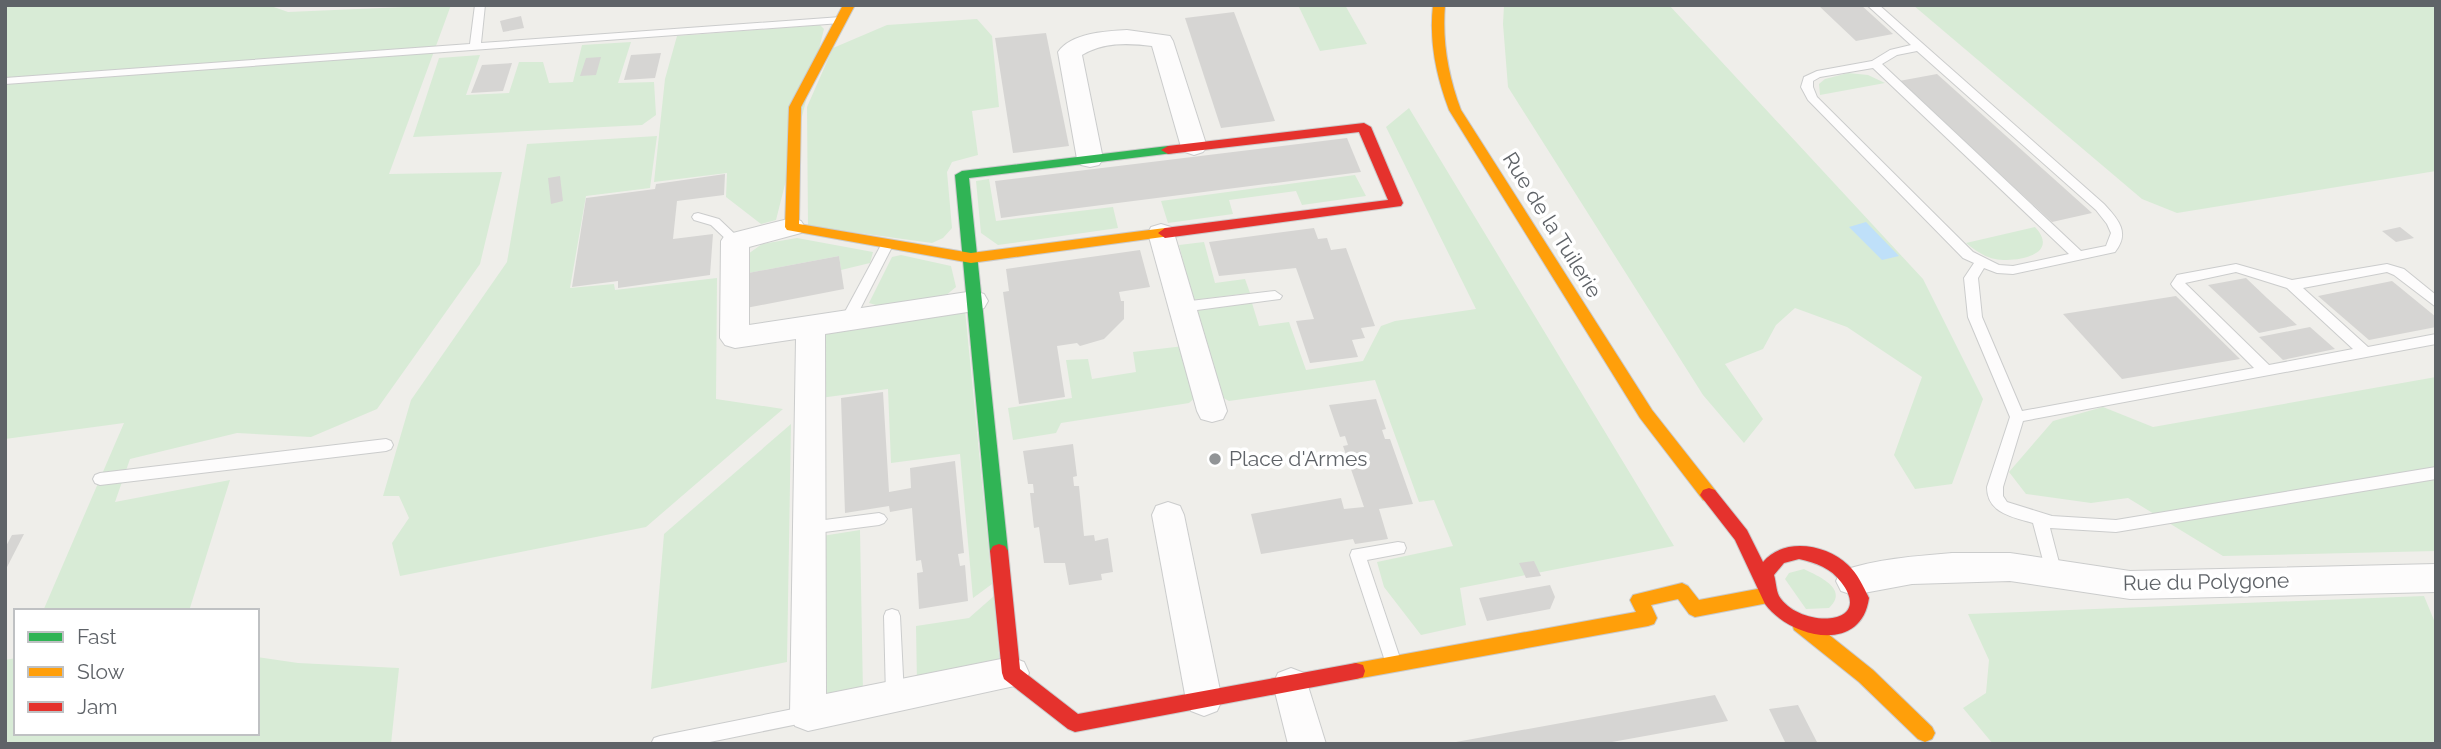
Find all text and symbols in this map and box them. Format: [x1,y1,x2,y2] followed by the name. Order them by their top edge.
[1498,147,1607,302] street label: Rue de la Tuilerie
[1229,446,1368,471] place label: Place d'Armes
[1207,451,1223,467] marker: Place d'Armes
[2123,568,2289,595] street label: Rue du Polygone
[14,609,259,735] legend
[77,624,117,649] text: Fast
[77,659,125,684] text: Slow
[77,694,118,719] text: Jam

